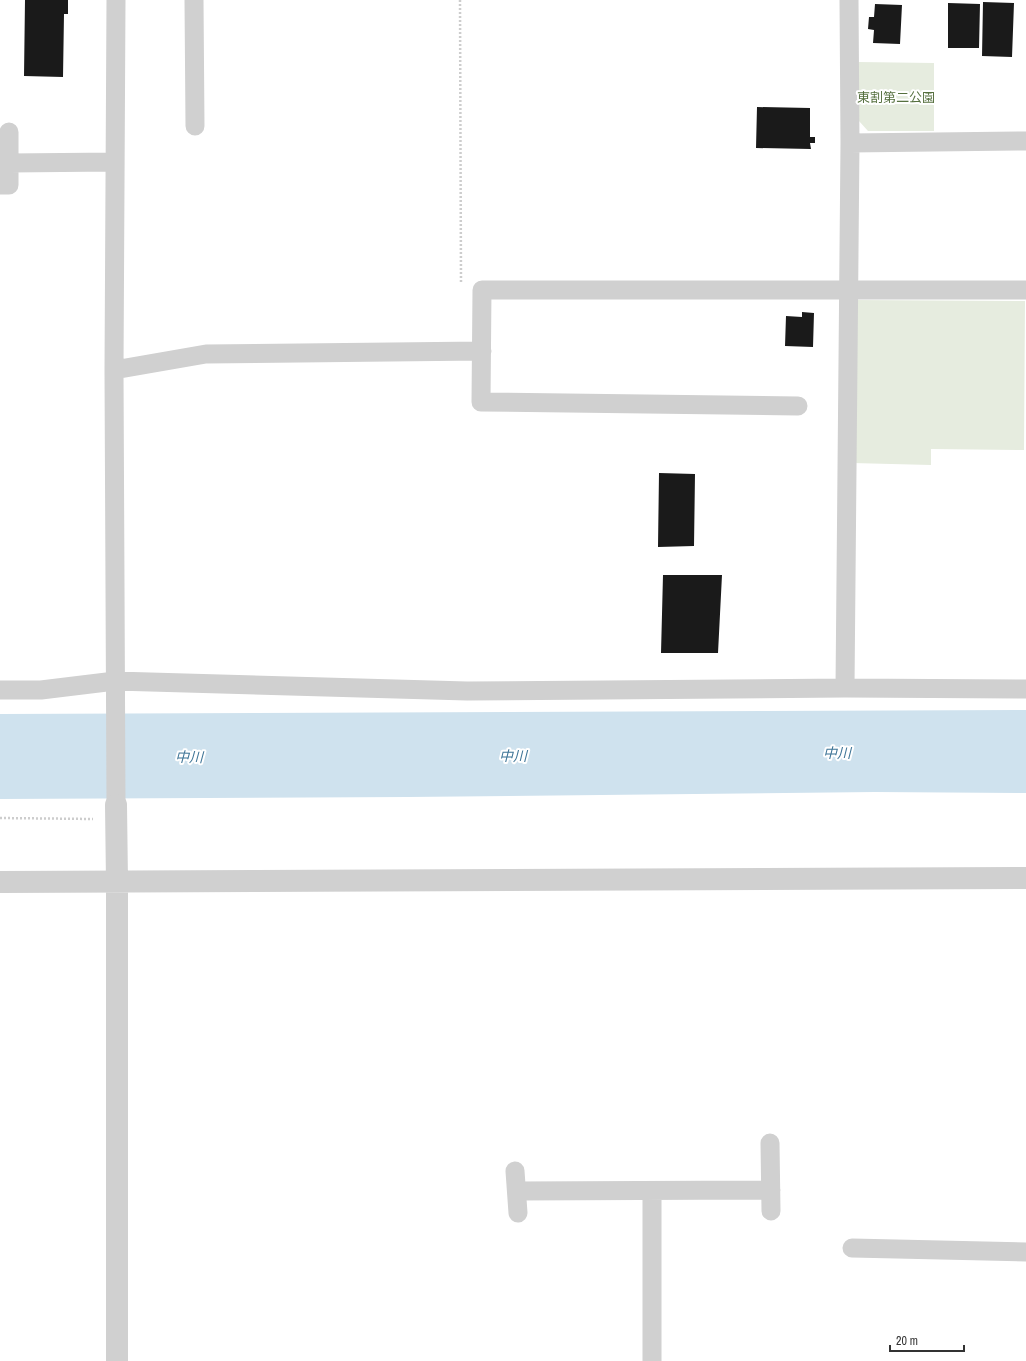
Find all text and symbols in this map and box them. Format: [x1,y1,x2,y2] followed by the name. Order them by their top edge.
[857,89,935,106] park label: 東割第二公園
[823,744,853,762] water label: 中川
[499,747,529,765] water label: 中川
[175,748,205,766] water label: 中川
[890,1327,964,1353] scale bar
[896,1333,918,1349] text: 20 m

